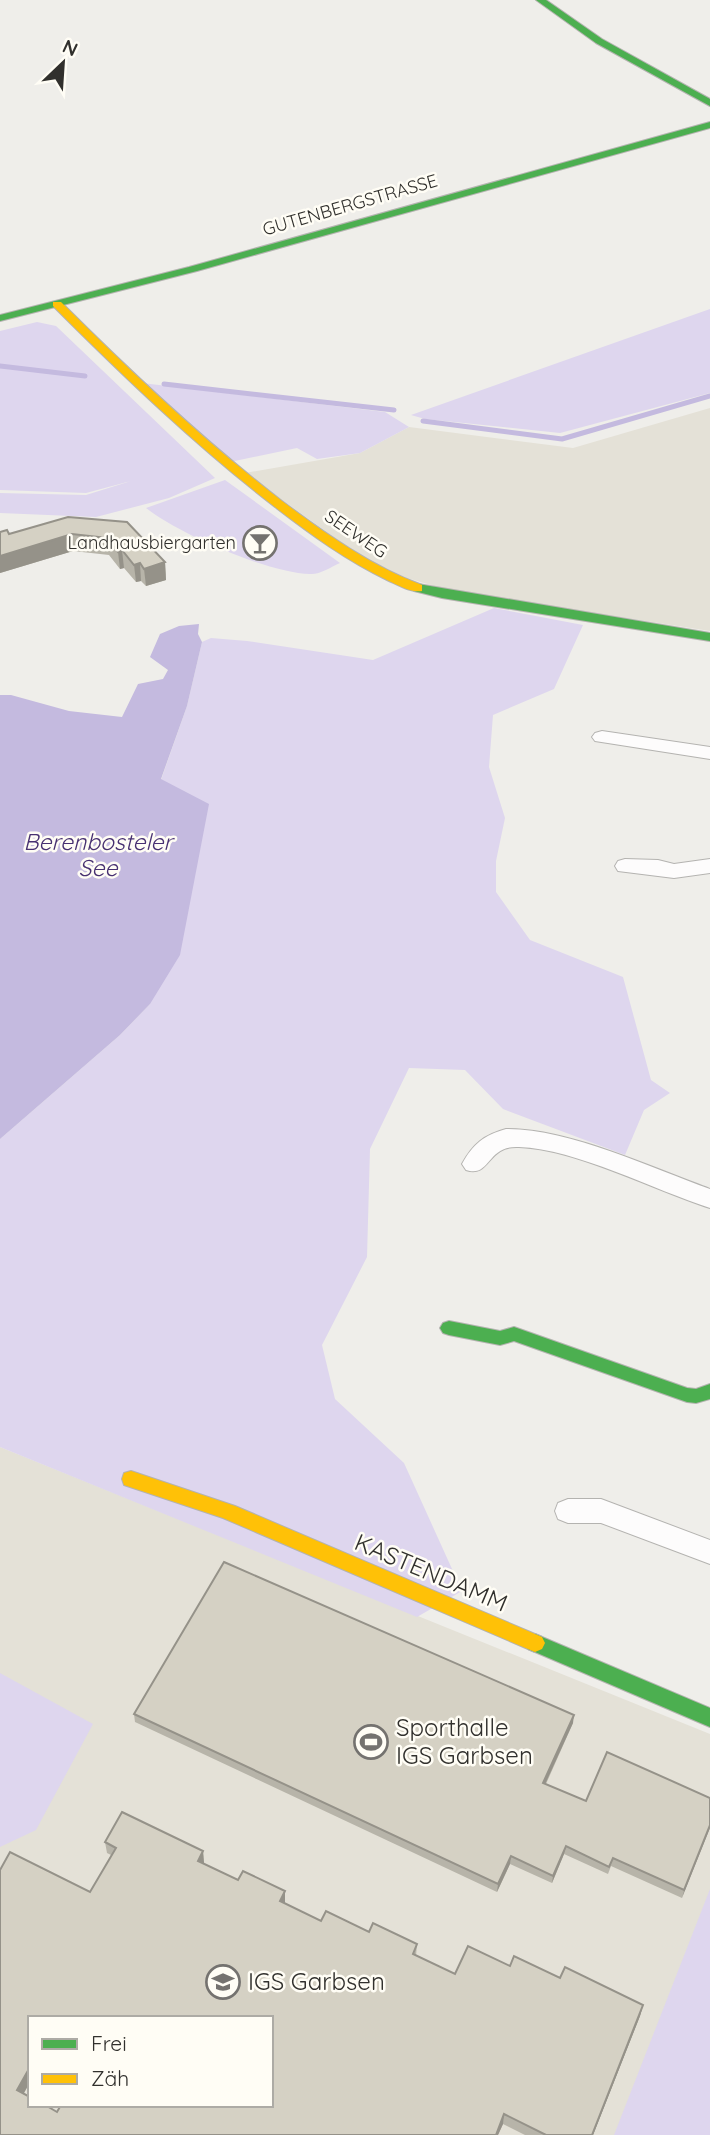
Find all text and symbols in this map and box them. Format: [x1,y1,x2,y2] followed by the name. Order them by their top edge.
[28,28,98,98] north arrow
[59,34,82,61] text: N
[260,169,440,241] street label: GUTENBERGSTRASSE
[321,504,392,563] street label: SEEWEG
[241,524,279,562] bar icon: Landhausbiergarten
[67,531,236,554] place label: Landhausbiergarten
[24,827,176,882] water label: Berenbosteler See
[350,1526,512,1618] street label: KASTENDAMM
[396,1712,533,1770] place label: Sporthalle IGS Garbsen
[352,1723,390,1761] sports icon: Sporthalle IGS Garbsen
[204,1963,242,2001] school or university icon: IGS Garbsen
[248,1966,385,1996] place label: IGS Garbsen
[28,2016,273,2107] legend
[91,2030,127,2056] text: Frei
[91,2065,129,2091] text: Zäh

